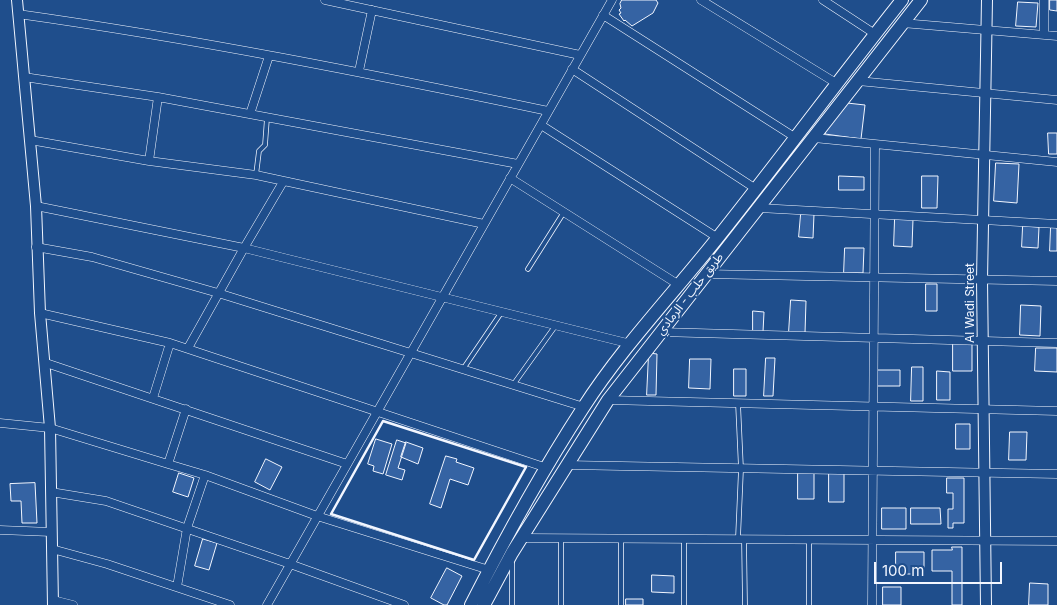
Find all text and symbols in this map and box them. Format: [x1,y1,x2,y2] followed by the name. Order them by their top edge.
[654,250,726,338] street label: طريق حلب - الرمادي
[963,263,977,343] street label: Al Wadi Street
[877,552,1004,584] scale bar
[882,561,924,580] text: 100 m

